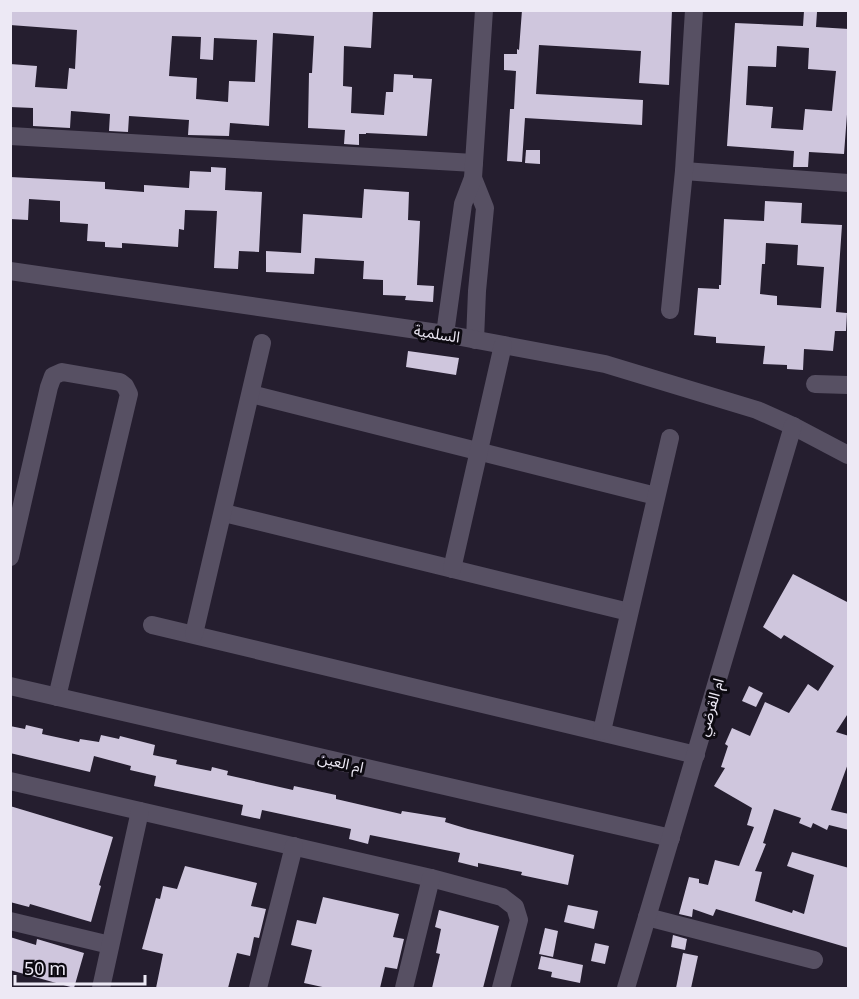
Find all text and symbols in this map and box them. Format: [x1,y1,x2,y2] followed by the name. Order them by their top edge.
[413,320,461,346] street label: السلمية
[692,676,730,739] street label: ام القرضي
[316,747,366,779] street label: ام العين
[15,948,146,986] scale bar
[24,956,66,980] text: 50 m

